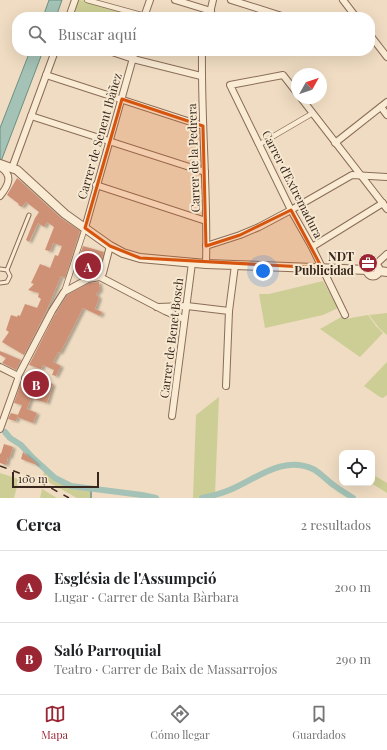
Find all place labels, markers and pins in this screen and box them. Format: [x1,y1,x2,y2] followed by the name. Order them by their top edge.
[294,248,354,278] place label: NDT Publicidad
[75,251,101,281] pin: A
[357,252,379,274] office icon: NDT Publicidad
[23,369,49,399] pin: B

